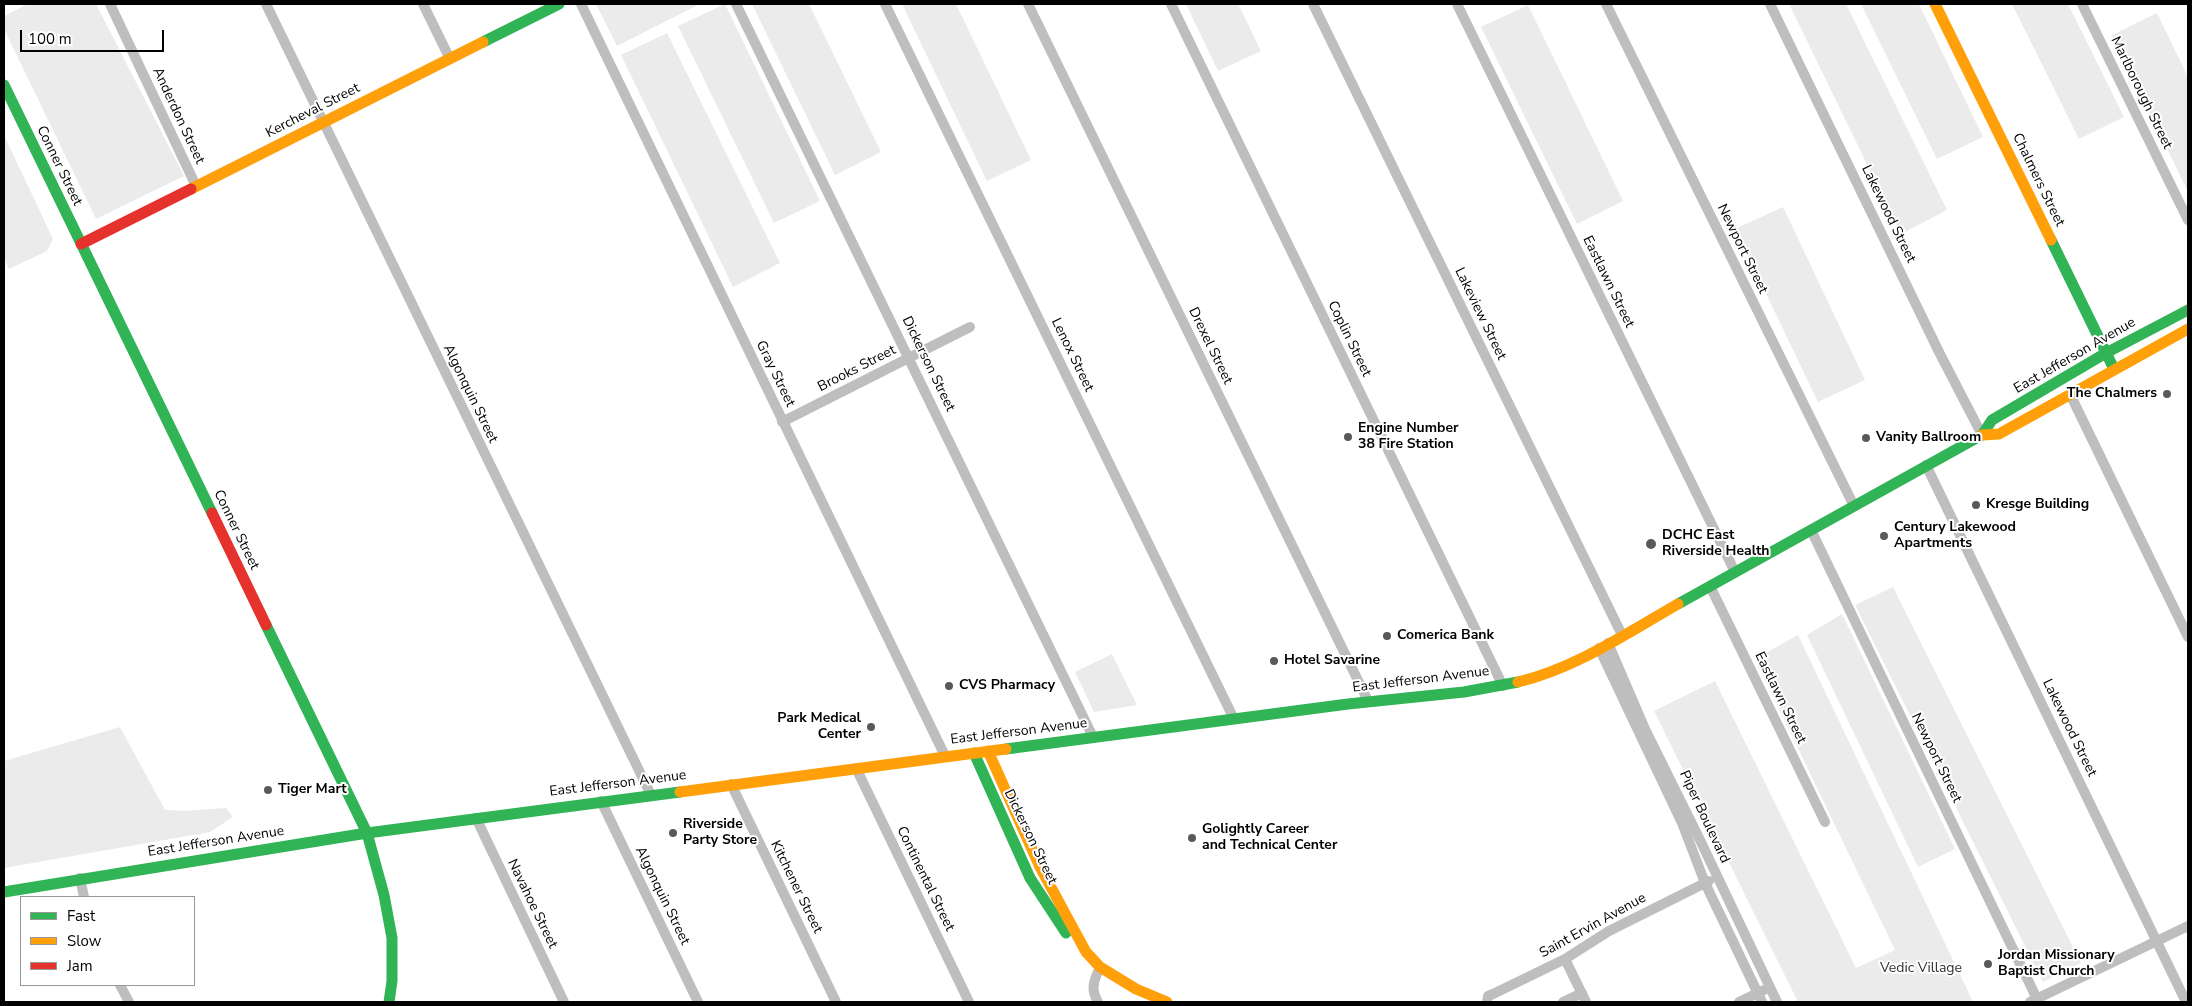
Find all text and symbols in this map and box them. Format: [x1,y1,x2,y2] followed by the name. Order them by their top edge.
[22,20,166,52] scale bar
[28,29,72,49] text: 100 m
[2106,34,2176,152] street label: Marlborough Street
[148,65,208,167] street label: Anderdon Street
[263,80,363,142] street label: Kercheval Street
[32,123,86,209] street label: Conner Street
[2008,131,2068,229] street label: Chalmers Street
[1857,163,1919,265] street label: Lakewood Street
[1713,201,1771,297] street label: Newport Street
[1579,233,1637,331] street label: Eastlawn Street
[1450,265,1510,363] street label: Lakeview Street
[1323,298,1375,380] street label: Coplin Street
[1184,305,1236,387] street label: Drexel Street
[898,314,958,414] street label: Dickerson Street
[2011,314,2139,398] street label: East Jefferson Avenue
[1047,316,1097,394] street label: Lenox Street
[752,338,798,410] street label: Gray Street
[439,342,501,446] street label: Algonquin Street
[815,342,899,396] street label: Brooks Street
[2067,386,2157,402] place label: The Chalmers
[2161,388,2173,400] marker: The Chalmers
[1358,421,1458,454] place label: Engine Number 38 Fire Station
[1876,430,1981,446] place label: Vanity Ballroom
[1342,431,1354,443] marker: Engine Number 38 Fire Station
[1860,432,1872,444] marker: Vanity Ballroom
[209,487,263,573] street label: Conner Street
[1986,497,2089,513] place label: Kresge Building
[1970,499,1982,511] marker: Kresge Building
[1894,520,2016,552] place label: Century Lakewood Apartments
[1662,528,1770,560] place label: DCHC East Riverside Health
[1878,530,1890,542] marker: Century Lakewood Apartments
[1644,537,1658,551] marker: DCHC East Riverside Health
[1397,628,1494,644] place label: Comerica Bank
[1381,630,1393,642] marker: Comerica Bank
[1751,649,1809,747] street label: Eastlawn Street
[1284,653,1380,669] place label: Hotel Savarine
[1268,655,1280,667] marker: Hotel Savarine
[1352,663,1490,697] street label: East Jefferson Avenue
[2038,677,2100,779] street label: Lakewood Street
[959,678,1055,694] place label: CVS Pharmacy
[943,680,955,692] marker: CVS Pharmacy
[1907,710,1965,806] street label: Newport Street
[777,711,861,744] place label: Park Medical Center
[950,715,1088,749] street label: East Jefferson Avenue
[865,721,877,733] marker: Park Medical Center
[549,767,687,801] street label: East Jefferson Avenue
[1675,768,1733,866] street label: Piper Boulevard
[278,782,347,798] place label: Tiger Mart
[262,784,274,796] marker: Tiger Mart
[1000,787,1060,887] street label: Dickerson Street
[683,817,757,850] place label: Riverside Party Store
[1202,822,1337,854] place label: Golightly Career and Technical Center
[147,823,285,861] street label: East Jefferson Avenue
[892,824,958,934] street label: Continental Street
[667,827,679,839] marker: Riverside Party Store
[1186,832,1198,844] marker: Golightly Career and Technical Center
[766,838,826,936] street label: Kitchener Street
[631,844,693,948] street label: Algonquin Street
[503,857,561,951] street label: Navahoe Street
[1537,890,1649,962] street label: Saint Ervin Avenue
[20,896,195,986] legend
[67,906,95,926] text: Fast
[67,931,101,951] text: Slow
[1998,948,2115,980] place label: Jordan Missionary Baptist Church
[67,956,93,976] text: Jam
[1982,958,1994,970] marker: Jordan Missionary Baptist Church
[1880,961,1962,977] park label: Vedic Village

